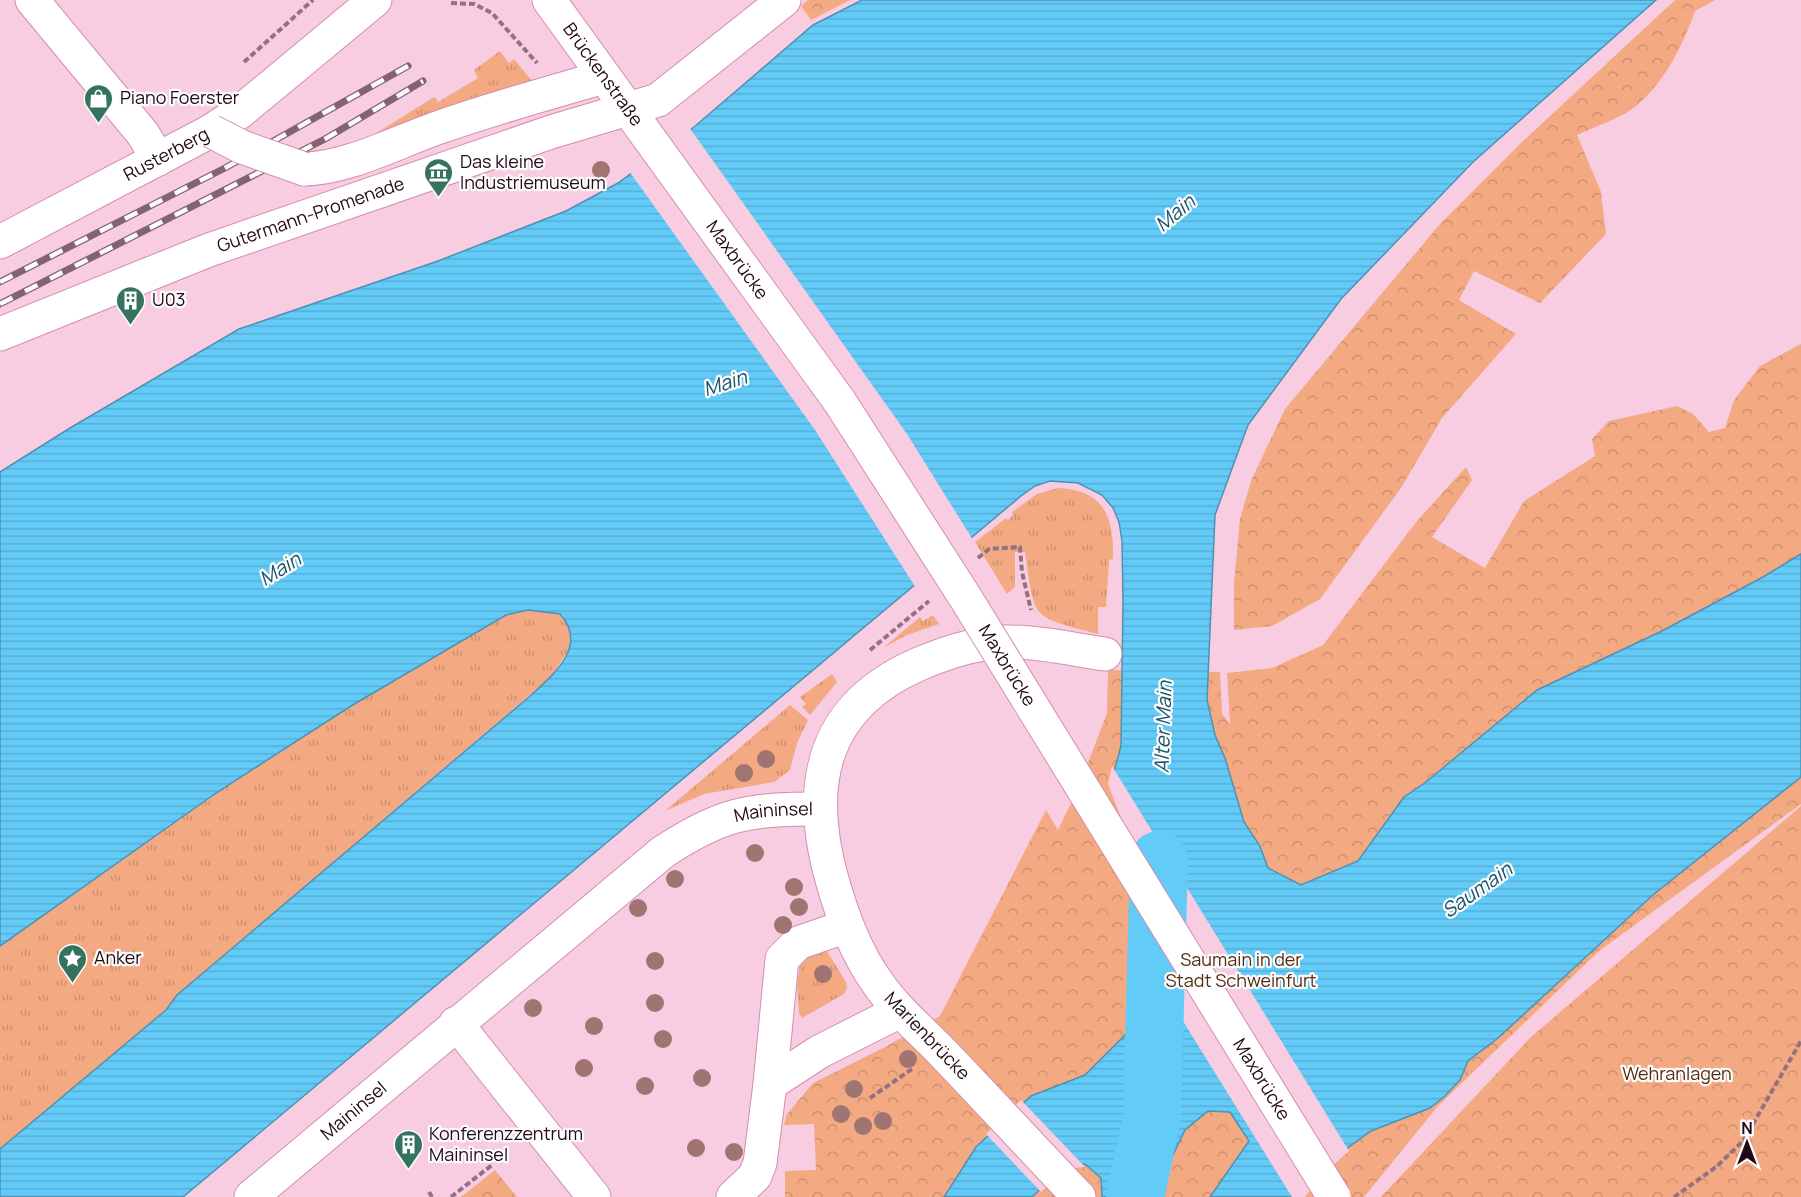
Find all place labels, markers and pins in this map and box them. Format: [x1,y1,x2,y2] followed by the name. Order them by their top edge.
[83,82,115,124] shop icon: Piano Foerster
[120,85,240,109] place label: Piano Foerster
[460,149,606,194] place label: Das kleine Industriemuseum
[423,156,455,198] museum icon: Das kleine Industriemuseum
[115,284,147,326] building icon: U03
[152,287,186,311] place label: U03
[57,942,89,984] place icon: Anker
[94,945,142,969] place label: Anker
[429,1121,583,1166] place label: Konferenzzentrum Maininsel
[392,1128,424,1170] building icon: Konferenzzentrum Maininsel

